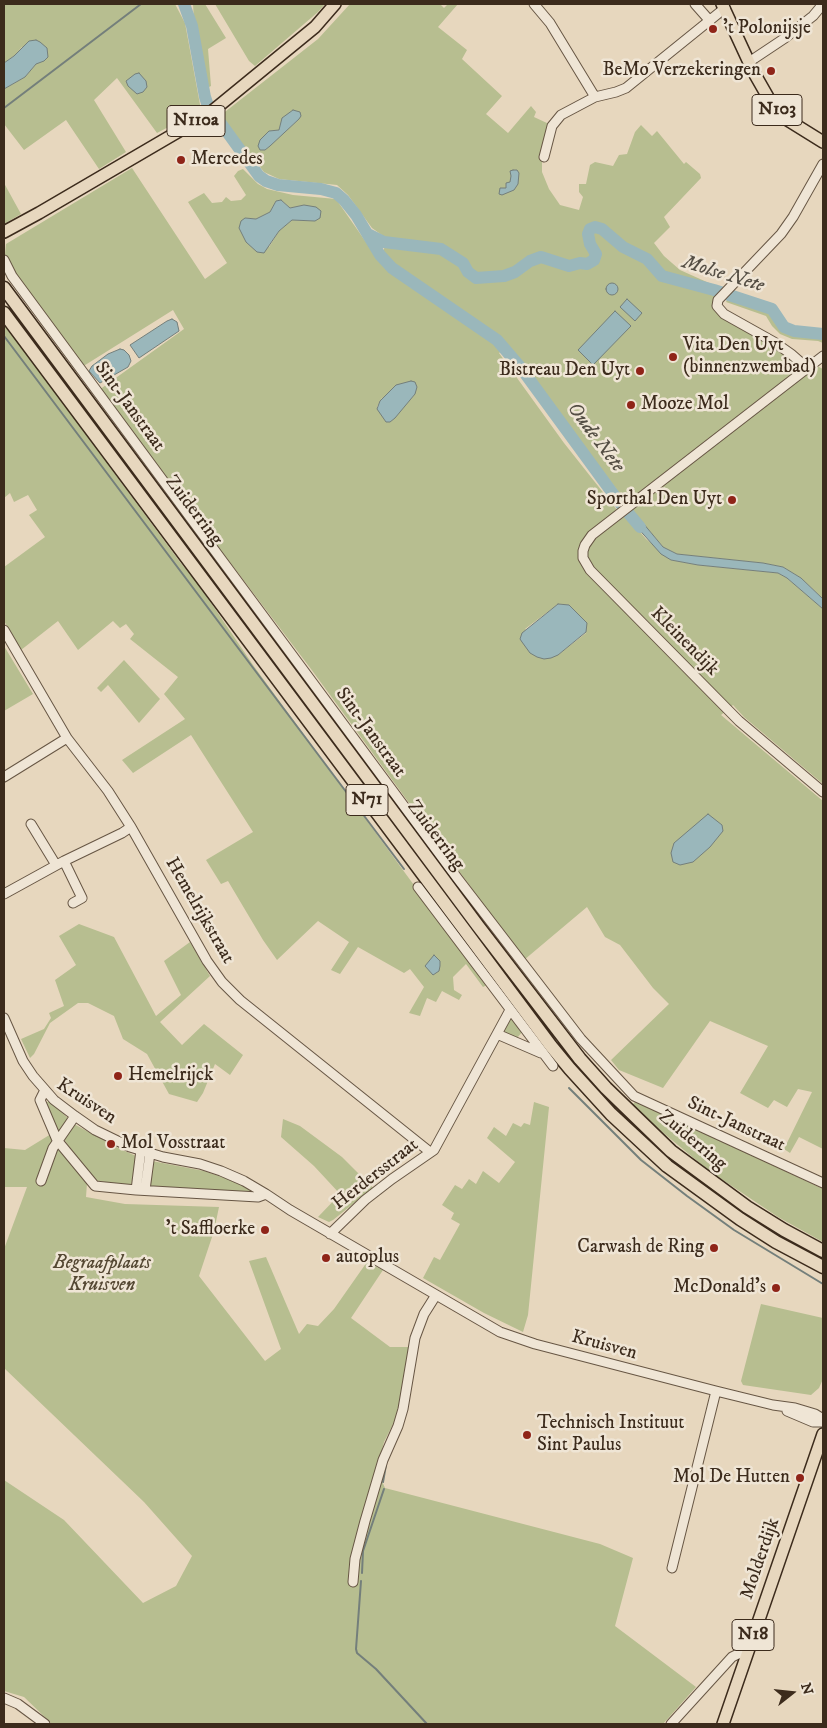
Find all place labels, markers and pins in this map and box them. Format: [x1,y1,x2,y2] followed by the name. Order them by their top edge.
[723,18,811,40] place label: 't Polonijsje
[707,23,719,35] marker: 't Polonijsje
[603,60,761,82] place label: BeMo Verzekeringen
[765,65,777,77] marker: BeMo Verzekeringen
[191,149,263,171] place label: Mercedes
[175,154,187,166] marker: Mercedes
[683,335,816,379] place label: Vita Den Uyt (binnenzwembad)
[667,351,679,363] marker: Vita Den Uyt (binnenzwembad)
[499,360,630,382] place label: Bistreau Den Uyt
[634,365,646,377] marker: Bistreau Den Uyt
[641,394,729,416] place label: Mooze Mol
[625,399,637,411] marker: Mooze Mol
[587,489,722,511] place label: Sporthal Den Uyt
[726,494,738,506] marker: Sporthal Den Uyt
[128,1065,213,1087] place label: Hemelrijck
[112,1070,124,1082] marker: Hemelrijck
[121,1133,225,1155] place label: Mol Vosstraat
[105,1138,117,1150] marker: Mol Vosstraat
[166,1219,255,1241] place label: 't Saffloerke
[259,1224,271,1236] marker: 't Saffloerke
[577,1237,704,1259] place label: Carwash de Ring
[708,1242,720,1254] marker: Carwash de Ring
[336,1247,399,1269] place label: autoplus
[320,1252,332,1264] marker: autoplus
[673,1277,766,1299] place label: McDonald's
[770,1282,782,1294] marker: McDonald's
[537,1413,684,1457] place label: Technisch Instituut Sint Paulus
[521,1429,533,1441] marker: Technisch Instituut Sint Paulus
[673,1467,790,1489] place label: Mol De Hutten
[794,1472,806,1484] marker: Mol De Hutten

